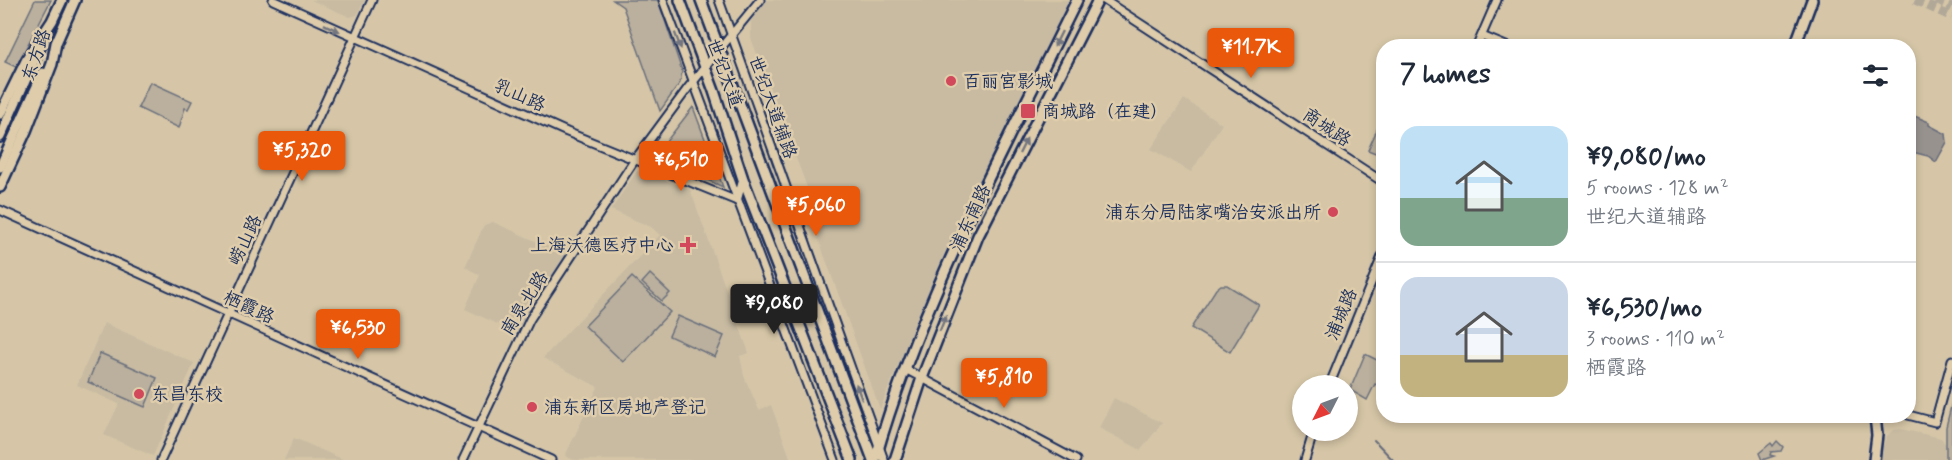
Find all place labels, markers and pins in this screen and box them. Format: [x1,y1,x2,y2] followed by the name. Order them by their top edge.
[1202,28,1300,79] pin: ¥11.7K
[963,70,1053,94] place label: 百丽宫影城
[944,74,958,88] marker: 百丽宫影城
[1042,100,1168,124] place label: 商城路（在建）
[1019,102,1037,120] marker: 商城路（在建）
[253,131,351,182] pin: ¥5,320
[632,141,730,192] pin: ¥6,510
[767,186,865,237] pin: ¥5,060
[1105,201,1321,225] place label: 浦东分局陆家嘴治安派出所
[1326,205,1340,219] marker: 浦东分局陆家嘴治安派出所
[530,234,674,258] place label: 上海沃德医疗中心
[679,236,697,254] marker: 上海沃德医疗中心
[725,284,823,335] pin: ¥9,080
[309,309,407,360] pin: ¥6,530
[955,358,1053,409] pin: ¥5,810
[151,383,223,407] place label: 东昌东校
[132,387,146,401] marker: 东昌东校
[544,396,706,420] place label: 浦东新区房地产登记
[525,400,539,414] marker: 浦东新区房地产登记

